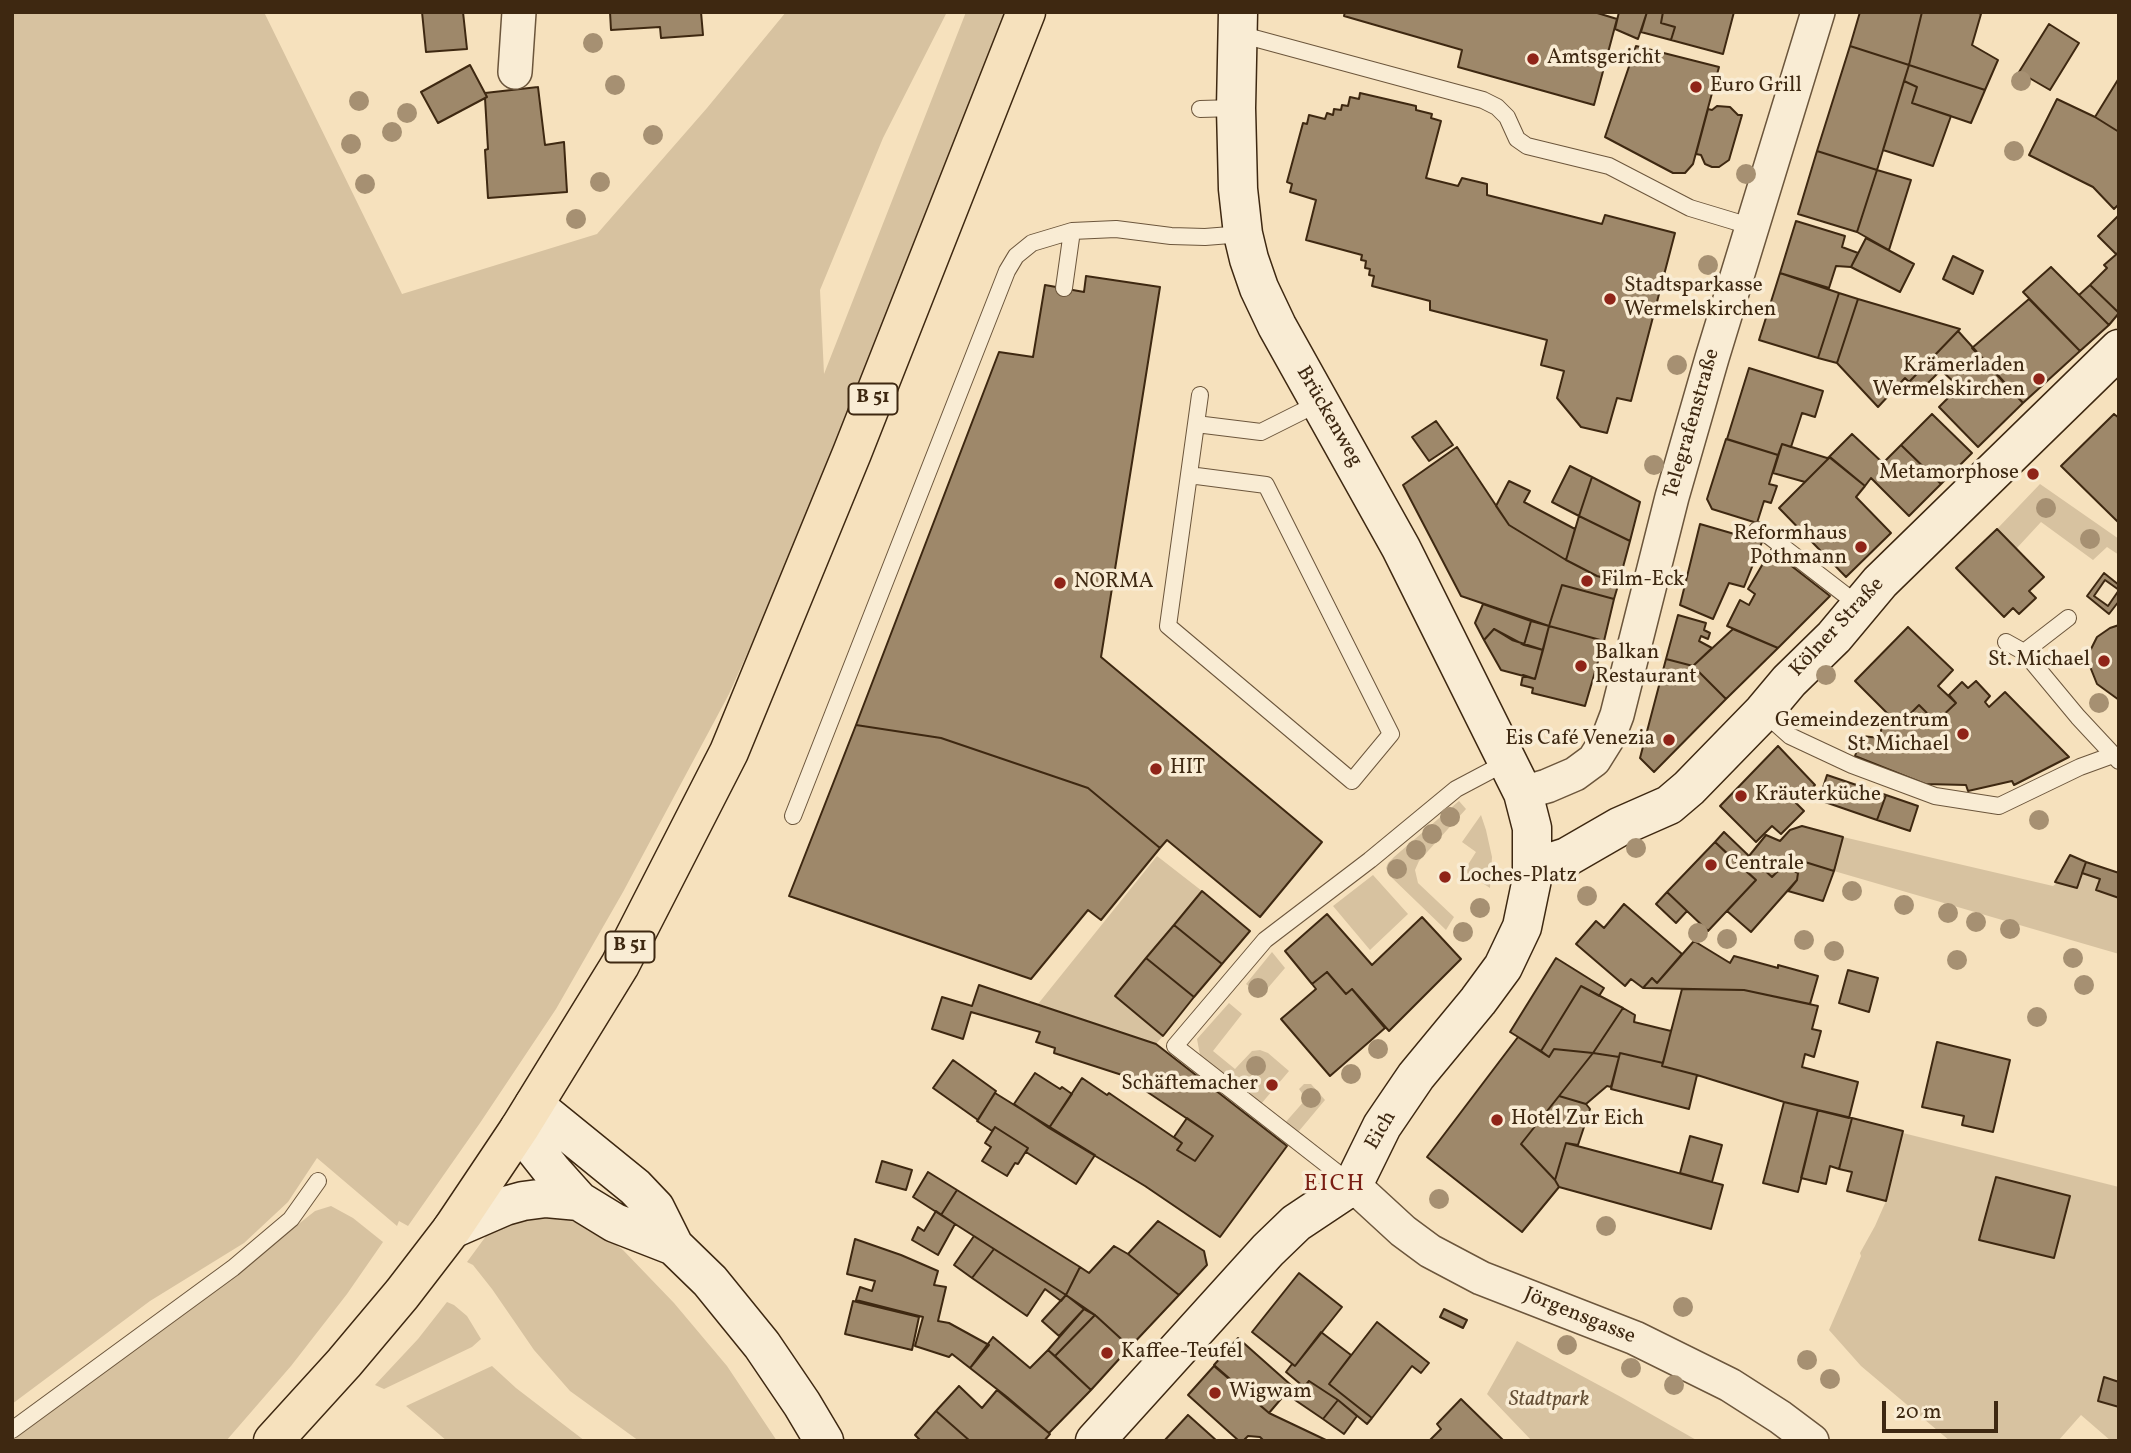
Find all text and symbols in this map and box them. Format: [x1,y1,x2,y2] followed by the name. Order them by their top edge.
[1547,46,1661,72] place label: Amtsgericht
[1525,51,1541,67] marker: Amtsgericht
[1710,74,1802,100] place label: Euro Grill
[1688,79,1704,95] marker: Euro Grill
[1624,274,1776,324] place label: Stadtsparkasse Wermelskirchen
[1602,291,1618,307] marker: Stadtsparkasse Wermelskirchen
[1660,346,1726,502] street label: Telegrafenstraße
[1873,354,2025,404] place label: Krämerladen Wermelskirchen
[1289,362,1367,472] street label: Brückenweg
[2031,371,2047,387] marker: Krämerladen Wermelskirchen
[848,384,898,414] road number: B 51
[1879,461,2019,487] place label: Metamorphose
[2025,466,2041,482] marker: Metamorphose
[1734,522,1847,572] place label: Reformhaus Pothmann
[1853,539,1869,555] marker: Reformhaus Pothmann
[1601,568,1684,594] place label: Film-Eck
[1074,570,1154,596] place label: NORMA
[1579,573,1595,589] marker: Film-Eck
[1786,573,1890,683] street label: Kölner Straße
[1052,575,1068,591] marker: NORMA
[1595,641,1697,691] place label: Balkan Restaurant
[1988,648,2090,674] place label: St. Michael
[2096,653,2112,669] marker: St. Michael
[1573,658,1589,674] marker: Balkan Restaurant
[1775,709,1949,759] place label: Gemeindezentrum St. Michael
[1955,726,1971,742] marker: Gemeindezentrum St. Michael
[1505,727,1655,753] place label: Eis Café Venezia
[1661,732,1677,748] marker: Eis Café Venezia
[1170,756,1205,782] place label: HIT
[1148,761,1164,777] marker: HIT
[1755,783,1881,809] place label: Kräuterküche
[1733,788,1749,804] marker: Kräuterküche
[1725,852,1804,878] place label: Centrale
[1703,857,1719,873] marker: Centrale
[1459,864,1577,890] place label: Loches-Platz
[1437,869,1453,885] marker: Loches-Platz
[606,931,654,962] road number: B 51
[1121,1072,1258,1098] place label: Schäftemacher
[1264,1077,1280,1093] marker: Schäftemacher
[1361,1107,1403,1155] street label: Eich
[1511,1107,1644,1133] place label: Hotel Zur Eich
[1489,1112,1505,1128] marker: Hotel Zur Eich
[1304,1172,1366,1200] district label: EICH
[1519,1283,1639,1351] street label: Jörgensgasse
[1121,1340,1243,1366] place label: Kaffee-Teufel
[1099,1345,1115,1361] marker: Kaffee-Teufel
[1229,1380,1312,1406] place label: Wigwam
[1207,1385,1223,1401] marker: Wigwam
[1886,1386,2002,1430] scale bar
[1509,1388,1589,1414] park label: Stadtpark
[1895,1398,1941,1427] text: 20 m

